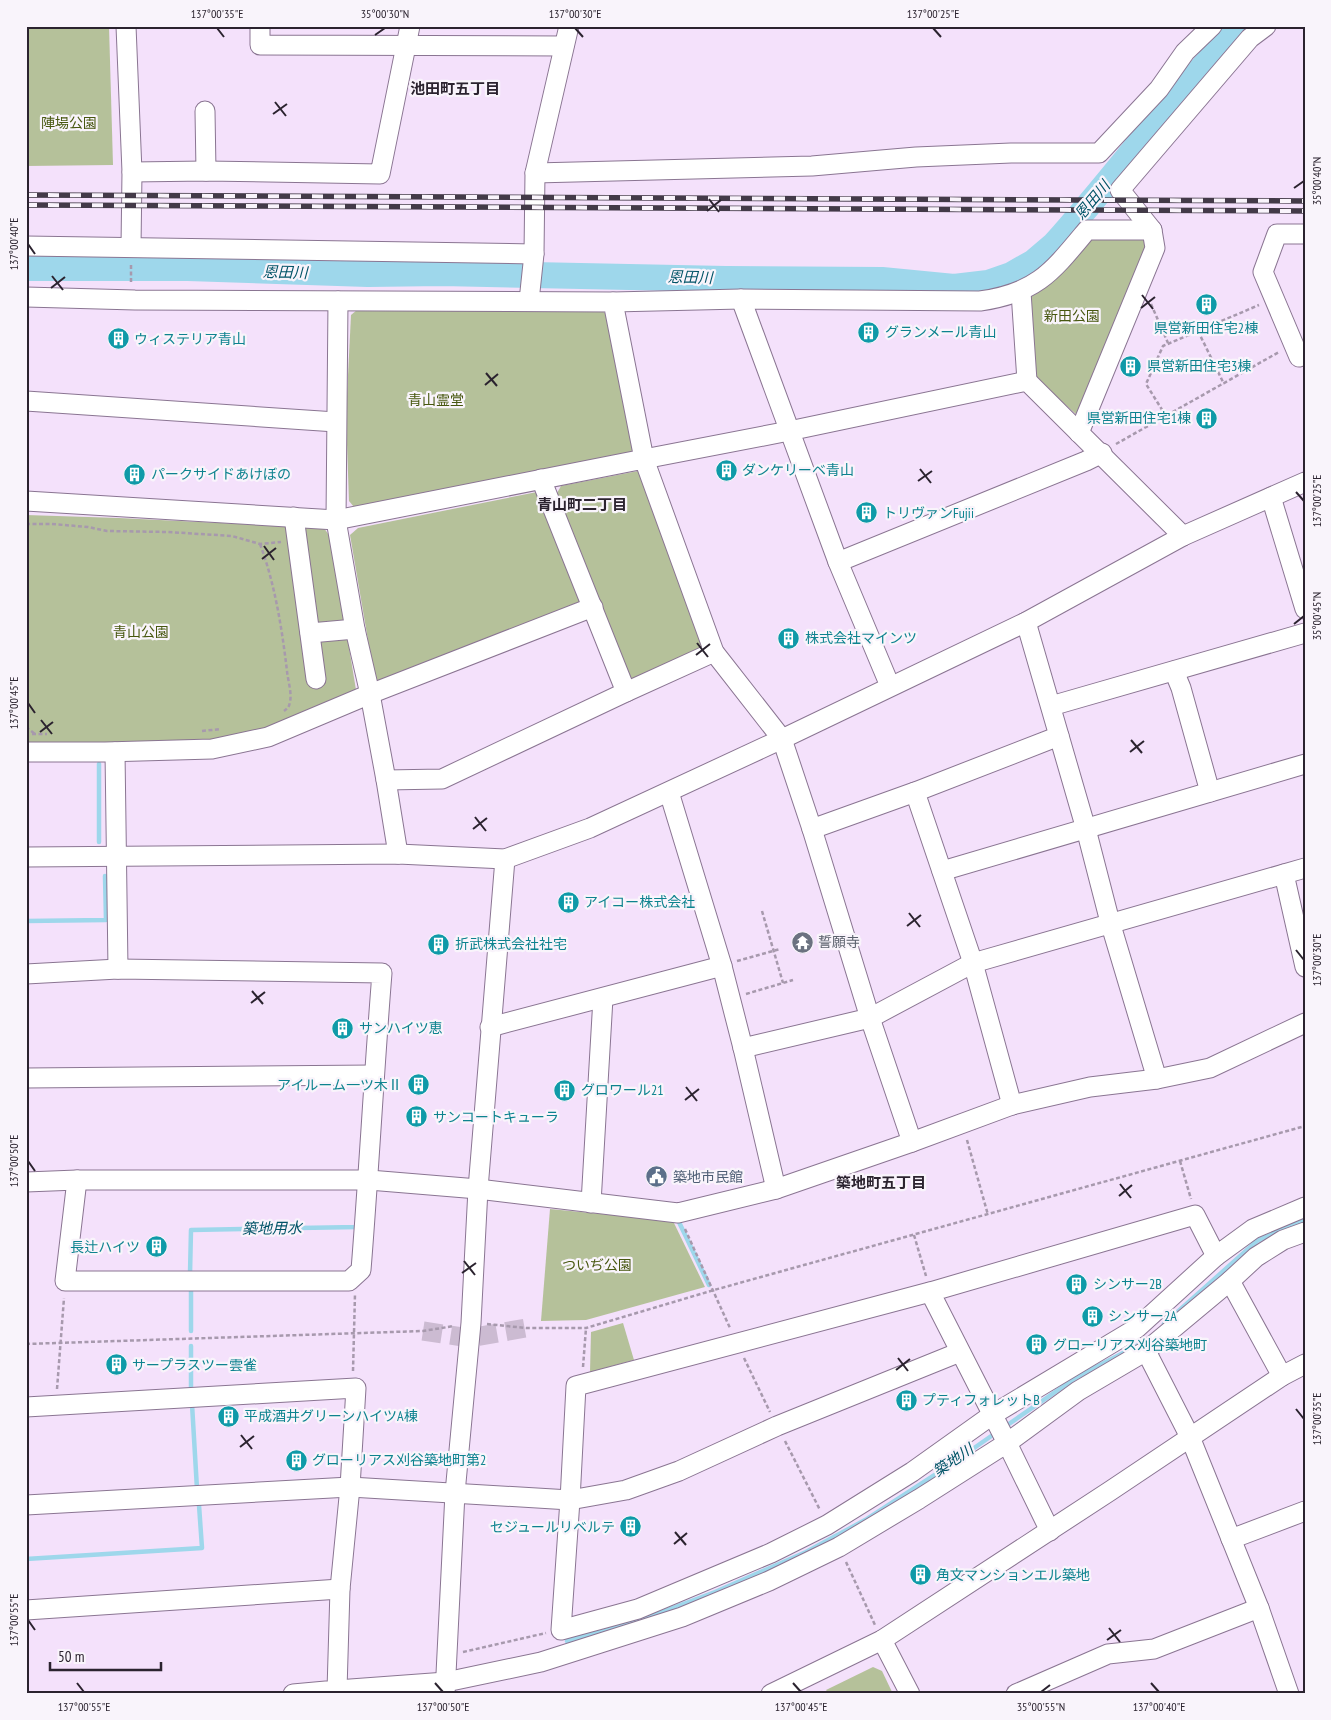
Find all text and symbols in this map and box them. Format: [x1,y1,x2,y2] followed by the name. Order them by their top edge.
[191,6,243,21] text: 137°00'35"E
[361,6,409,21] text: 35°00'30"N
[549,6,601,21] text: 137°00'30"E
[907,6,959,21] text: 137°00'25"E
[410,79,500,98] district label: 池田町五丁目
[41,114,97,132] park label: 陣場公園
[1309,157,1324,205] text: 35°00'40"N
[1070,175,1115,223] water label: 恩田川
[6,218,21,270] text: 137°00'40"E
[262,262,310,282] water label: 恩田川
[667,267,715,287] water label: 恩田川
[1194,293,1218,317] building icon: 県営新田住宅2棟
[1044,307,1100,325] park label: 新田公園
[1154,319,1258,337] place label: 県営新田住宅2棟
[857,320,881,344] building icon: グランメール青山
[885,323,997,341] place label: グランメール青山
[106,327,130,351] building icon: ウィステリア青山
[134,330,246,348] place label: ウィステリア青山
[1119,354,1143,378] building icon: 県営新田住宅3棟
[1147,357,1251,375] place label: 県営新田住宅3棟
[408,391,464,409] park label: 青山霊堂
[1195,406,1219,430] building icon: 県営新田住宅1棟
[1087,409,1191,427] place label: 県営新田住宅1棟
[714,458,738,482] building icon: ダンケリーベ青山
[742,461,854,479] place label: ダンケリーベ青山
[123,462,147,486] building icon: パークサイドあけぼの
[151,465,291,483] place label: パークサイドあけぼの
[1309,475,1324,527] text: 137°00'25"E
[537,495,627,514] district label: 青山町二丁目
[855,501,879,525] building icon: トリヴァンFujii
[883,504,974,522] place label: トリヴァンFujii
[1309,592,1324,640] text: 35°00'45"N
[113,623,169,641] park label: 青山公園
[777,626,801,650] building icon: 株式会社マインツ
[805,629,917,647] place label: 株式会社マインツ
[6,677,21,729] text: 137°00'45"E
[556,890,580,914] building icon: アイコー株式会社
[584,893,695,911] place label: アイコー株式会社
[790,930,814,954] temple icon: 誓願寺
[427,932,451,956] building icon: 折武株式会社社宅
[818,933,860,951] place label: 誓願寺
[1309,934,1324,986] text: 137°00'30"E
[455,935,567,953] place label: 折武株式会社社宅
[331,1016,355,1040] building icon: サンハイツ恵
[359,1019,443,1037] place label: サンハイツ恵
[406,1073,430,1097] building icon: アイルーム一ツ木Ⅱ
[277,1076,402,1094] place label: アイルーム一ツ木Ⅱ
[553,1078,577,1102] building icon: グロワール21
[581,1081,664,1099] place label: グロワール21
[405,1105,429,1129] building icon: サンコートキューラ
[433,1108,559,1126] place label: サンコートキューラ
[6,1135,21,1187] text: 137°00'50"E
[645,1165,669,1189] public building icon: 築地市民館
[673,1168,743,1186] place label: 築地市民館
[836,1173,926,1192] district label: 築地町五丁目
[242,1218,304,1238] water label: 築地用水
[144,1235,168,1259] building icon: 長辻ハイツ
[70,1238,140,1256] place label: 長辻ハイツ
[562,1256,632,1274] park label: ついぢ公園
[1065,1272,1089,1296] building icon: シンサー2B
[1093,1275,1162,1293] place label: シンサー2B
[1080,1304,1104,1328] building icon: シンサー2A
[1108,1307,1177,1325] place label: シンサー2A
[1025,1333,1049,1357] building icon: グローリアス刈谷築地町
[1053,1336,1207,1354] place label: グローリアス刈谷築地町
[104,1353,128,1377] building icon: サープラスツー雲雀
[132,1356,257,1374] place label: サープラスツー雲雀
[894,1388,918,1412] building icon: プティフォレットB
[922,1391,1040,1409] place label: プティフォレットB
[1309,1393,1324,1445] text: 137°00'35"E
[216,1404,240,1428] building icon: 平成酒井グリーンハイツA棟
[244,1407,418,1425] place label: 平成酒井グリーンハイツA棟
[929,1438,979,1480] water label: 築地川
[284,1448,308,1472] building icon: グローリアス刈谷築地町第2
[312,1451,486,1469] place label: グローリアス刈谷築地町第2
[619,1515,643,1539] building icon: セジュールリベルテ
[490,1518,615,1536] place label: セジュールリベルテ
[908,1563,932,1587] building icon: 角文マンションエル築地
[936,1566,1090,1584] place label: 角文マンションエル築地
[6,1594,21,1646] text: 137°00'55"E
[50,1640,161,1672] scale bar
[58,1647,84,1666] text: 50 m
[58,1699,110,1714] text: 137°00'55"E
[417,1699,469,1714] text: 137°00'50"E
[775,1699,827,1714] text: 137°00'45"E
[1017,1699,1065,1714] text: 35°00'55"N
[1133,1699,1185,1714] text: 137°00'40"E

